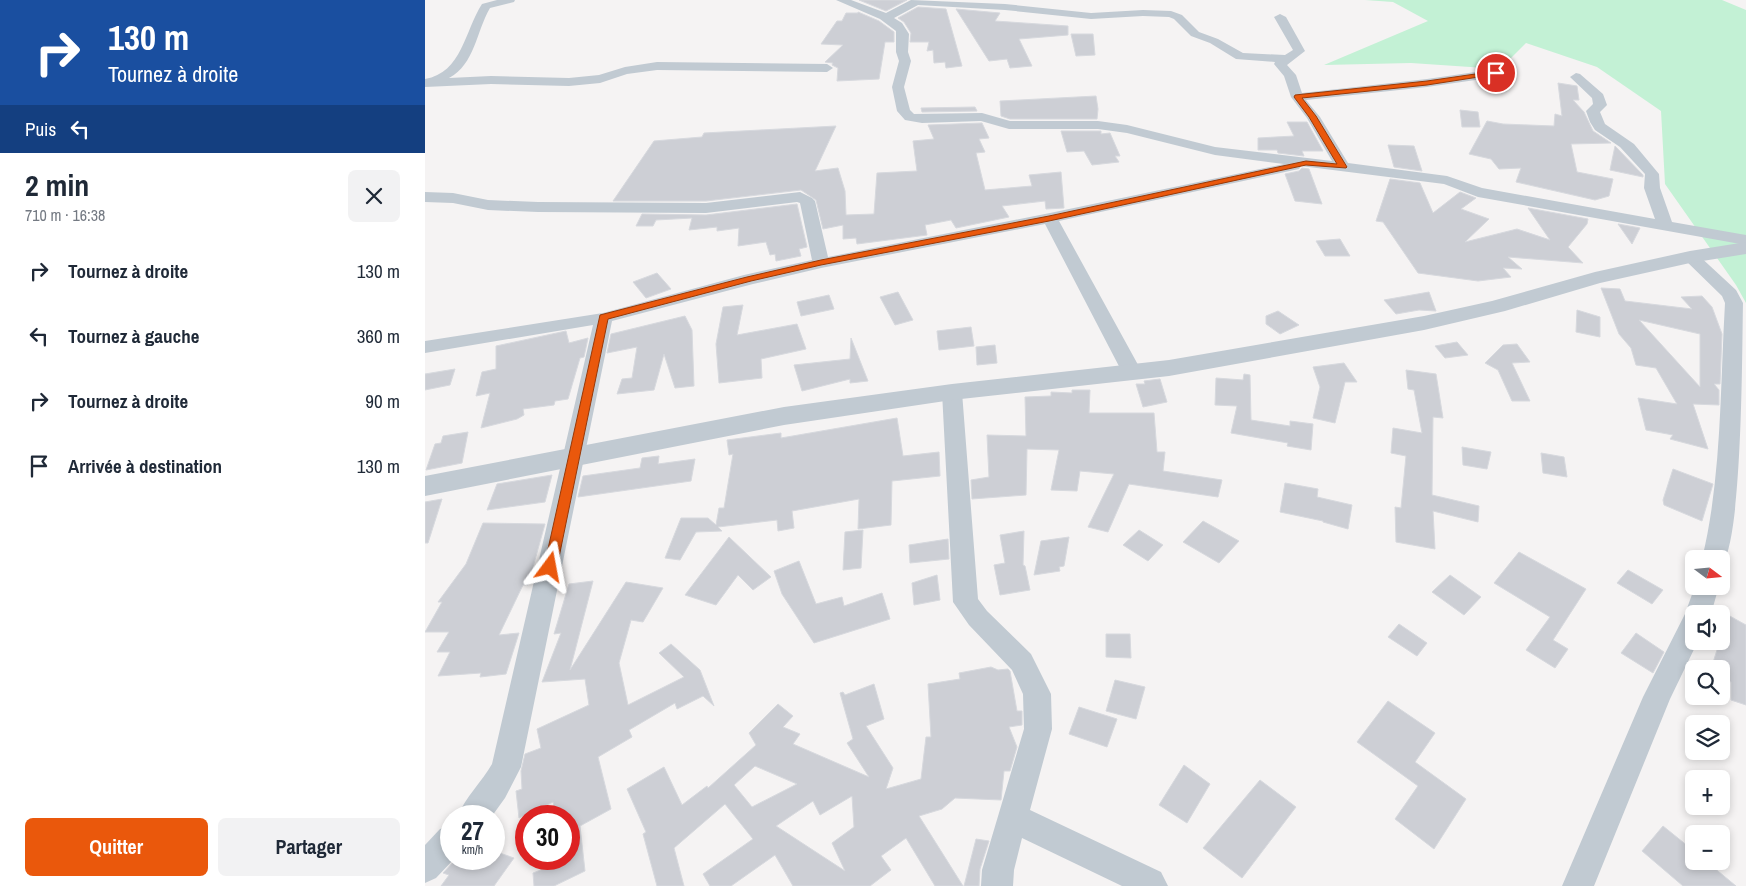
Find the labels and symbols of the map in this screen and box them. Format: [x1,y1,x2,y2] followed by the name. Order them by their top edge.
[1475,52,1517,94] pin
[523,540,575,592] position arrow
[1685,550,1730,595] north arrow
[515,805,580,870] speed limit sign: 30

